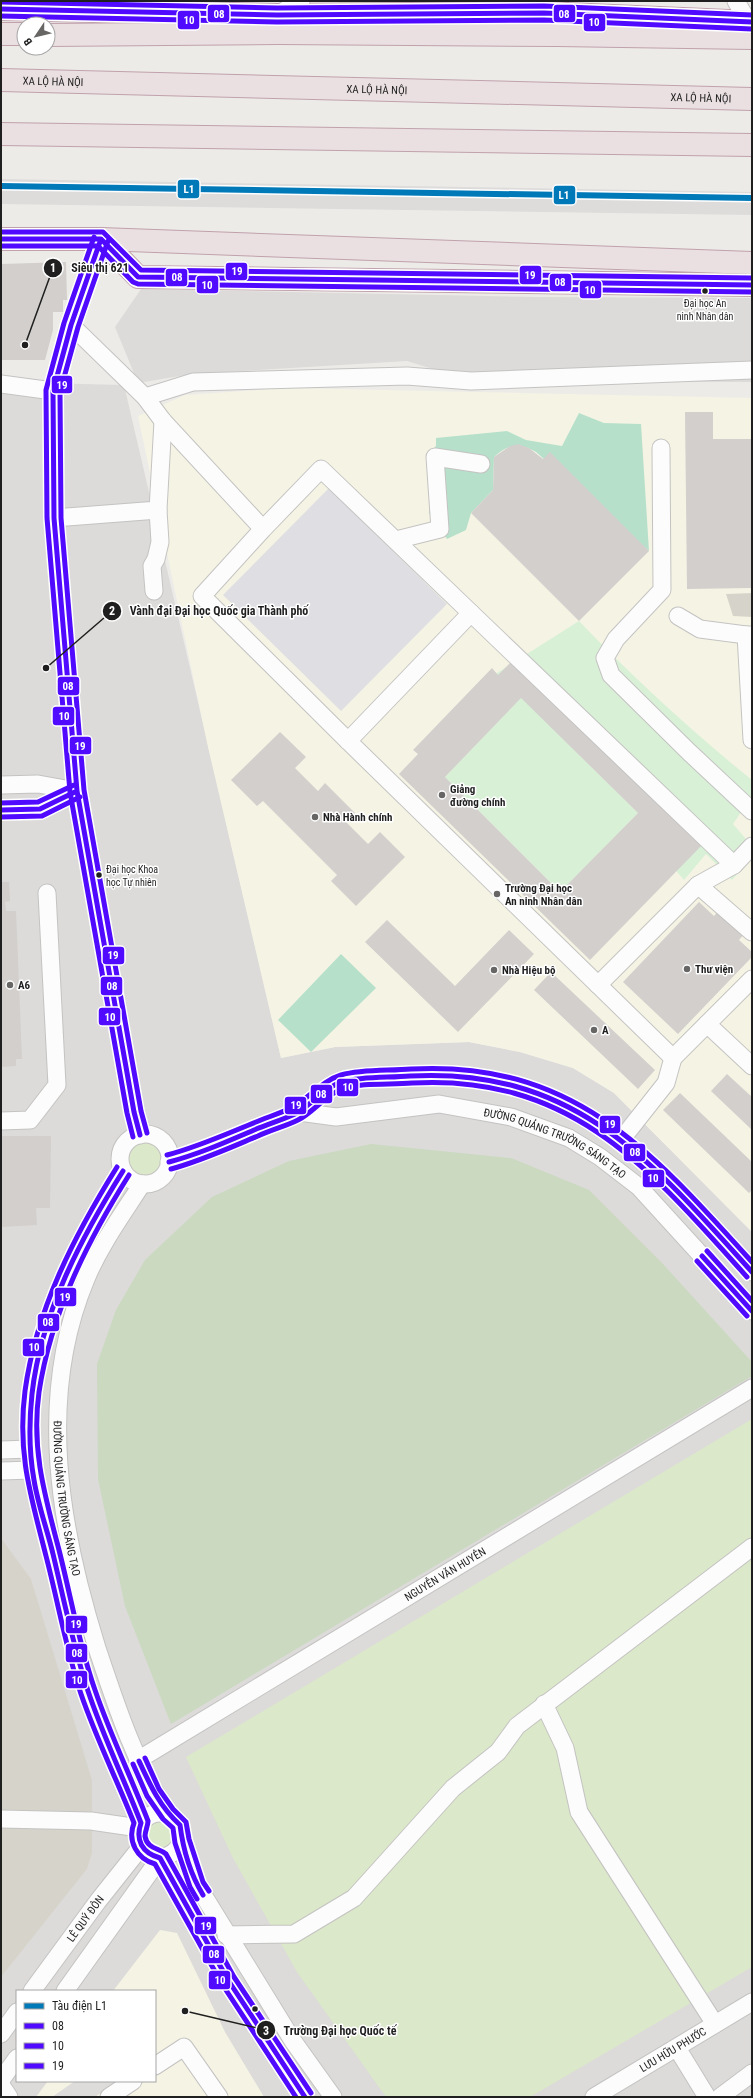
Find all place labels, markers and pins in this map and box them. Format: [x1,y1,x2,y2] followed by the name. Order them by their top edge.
[43,256,136,280] callout: Siêu thị 621
[700,286,710,296] marker: Đại học An ninh Nhân dân
[677,298,733,322] place label: Đại học An ninh Nhân dân
[102,599,317,623] callout: Vành đại Đại học Quốc gia Thành phố
[450,783,505,809] place label: Giảng đường chính
[437,790,447,800] marker: Giảng đường chính
[323,811,392,824] place label: Nhà Hành chính
[310,812,320,822] marker: Nhà Hành chính
[106,864,158,889] place label: Đại học Khoa học Tự nhiên
[94,870,104,880] marker: Đại học Khoa học Tự nhiên
[505,882,582,908] place label: Trường Đại học An ninh Nhân dân
[492,889,502,899] marker: Trường Đại học An ninh Nhân dân
[695,963,733,976] place label: Thư viện
[502,964,556,977] place label: Nhà Hiệu bộ
[682,964,692,974] marker: Thư viện
[489,965,499,975] marker: Nhà Hiệu bộ
[18,979,31,992] place label: A6
[5,980,15,990] marker: A6
[602,1024,609,1037] place label: A
[589,1025,599,1035] marker: A
[250,2004,260,2014] unlabelled marker
[256,2018,405,2042] callout: Trường Đại học Quốc tế

